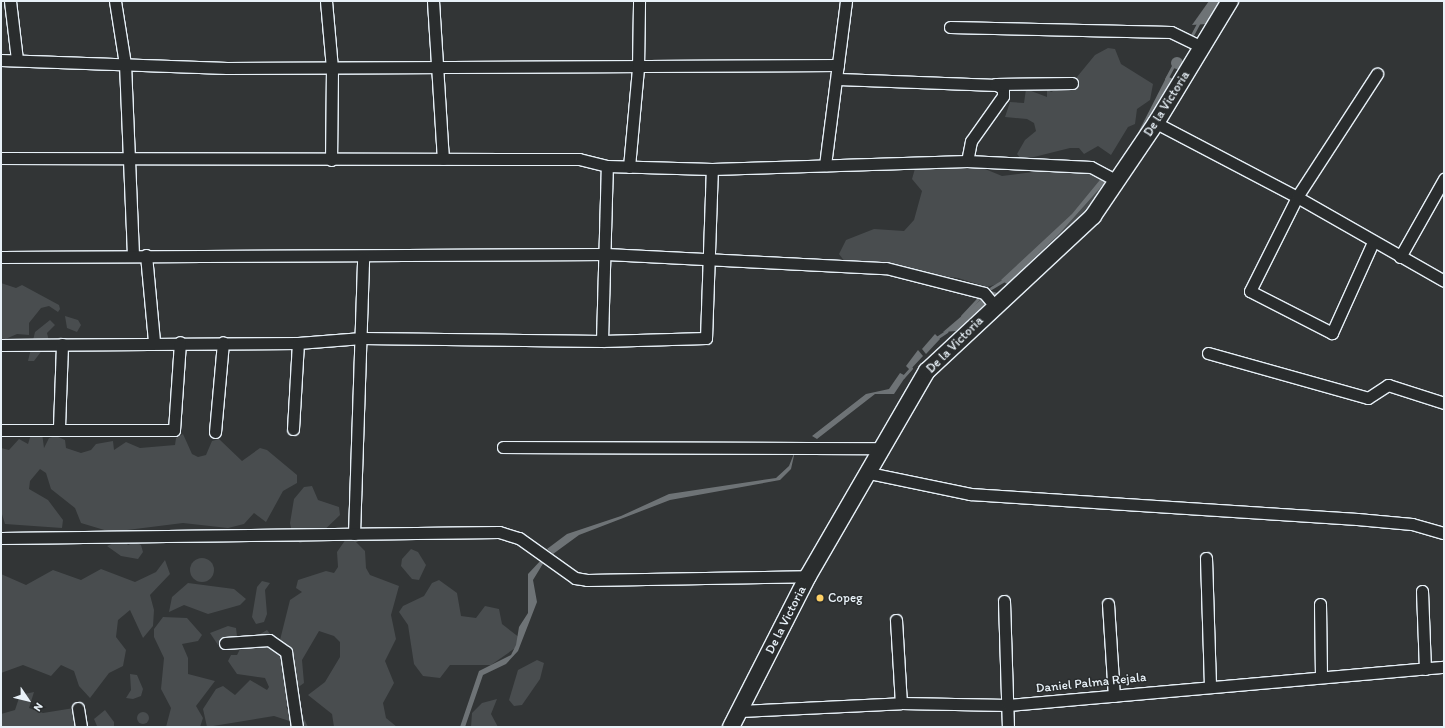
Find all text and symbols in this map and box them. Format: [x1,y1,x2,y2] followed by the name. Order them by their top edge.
[1141,68,1193,140] street label: De la Victoria
[923,313,987,377] street label: De la Victoria
[762,583,810,657] street label: De la Victoria
[828,590,863,606] place label: Copeg
[815,593,825,603] marker: Copeg
[1035,669,1147,697] street label: Daniel Palma Rejala
[8,680,48,720] north arrow
[31,700,46,714] text: N

